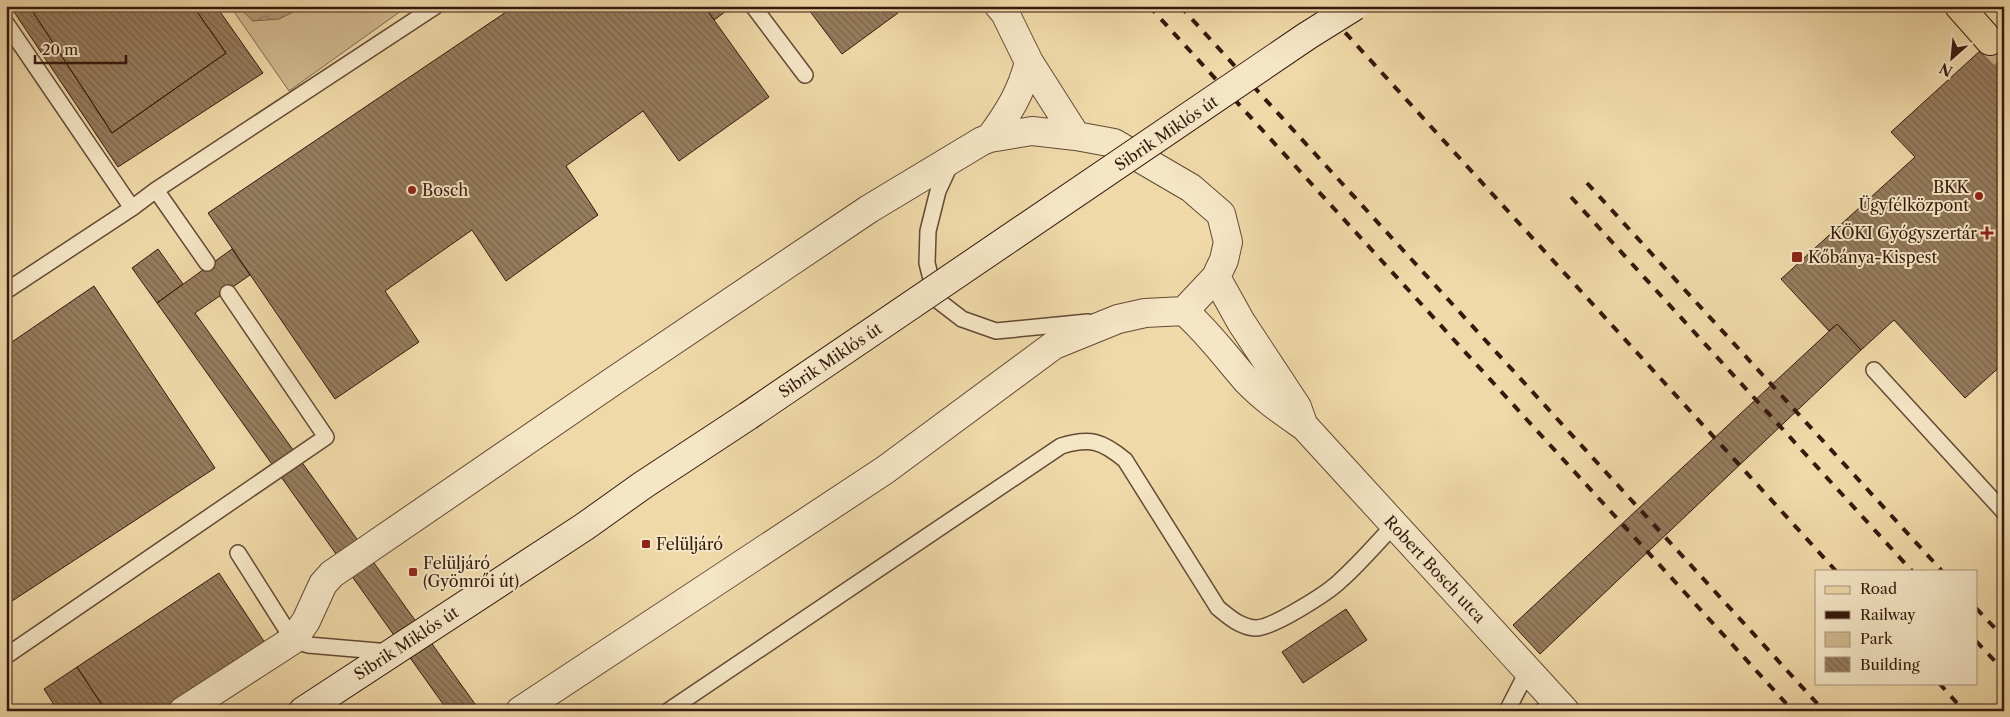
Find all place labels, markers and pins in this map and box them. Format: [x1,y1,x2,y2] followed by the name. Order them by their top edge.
[1858,177,1970,215] place label: BKK Ügyfélközpont
[422,180,468,200] place label: Bosch
[406,184,418,196] marker: Bosch
[1973,190,1985,202] marker: BKK Ügyfélközpont
[1830,223,1977,243] place label: KÖKI Gyógyszertár
[1981,227,1993,239] marker: KÖKI Gyógyszertár
[1808,247,1937,267] place label: Kőbánya-Kispest
[1790,250,1804,264] marker: Kőbánya-Kispest
[656,534,723,554] place label: Felüljáró
[640,538,652,550] marker: Felüljáró
[423,553,519,591] place label: Felüljáró (Gyömrői út)
[407,566,419,578] marker: Felüljáró (Gyömrői út)

